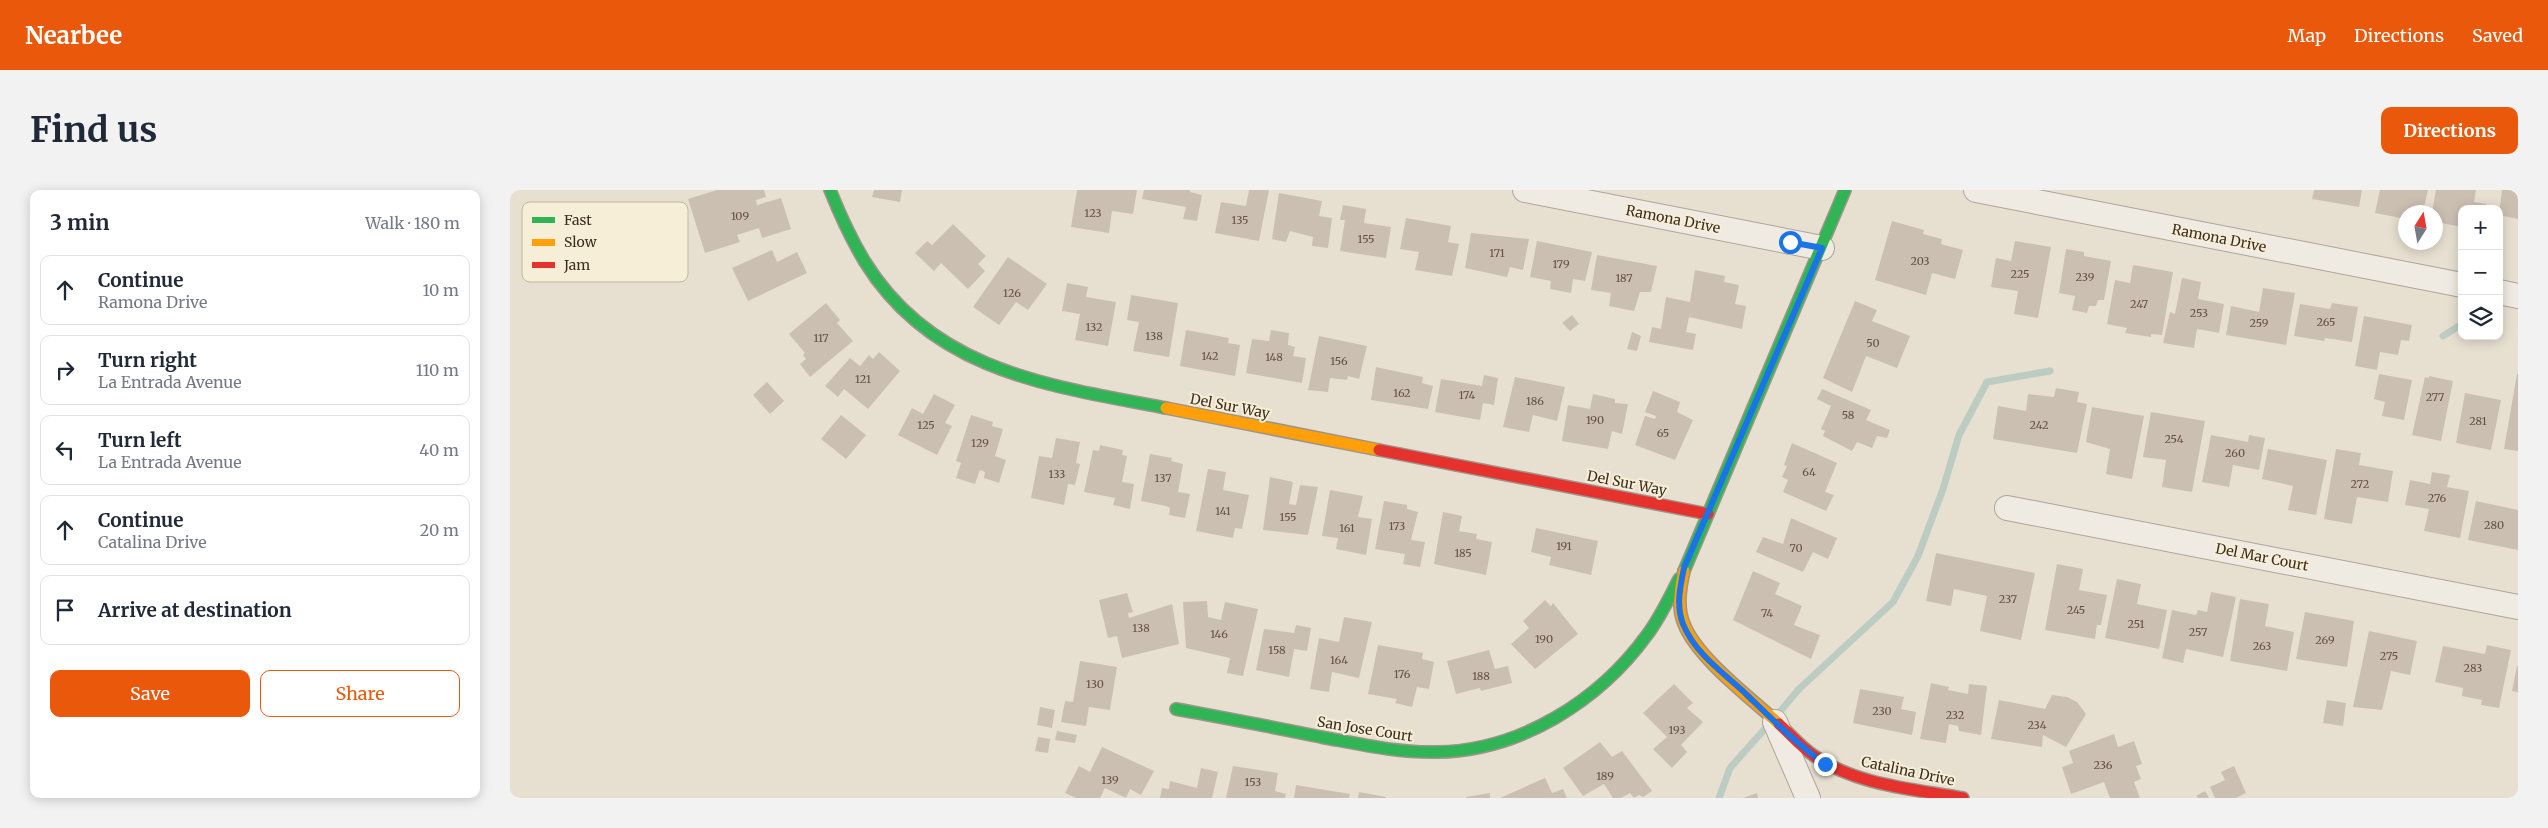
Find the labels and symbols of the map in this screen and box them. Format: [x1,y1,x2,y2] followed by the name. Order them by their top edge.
[1624,201,1722,237] street label: Ramona Drive
[522,202,688,282] legend
[2398,205,2443,250] north arrow
[1084,206,1102,220] house number: 123
[731,209,749,223] house number: 109
[564,211,592,229] text: Fast
[1232,213,1248,227] house number: 135
[2170,220,2268,256] street label: Ramona Drive
[1779,231,1802,254] route start
[1358,232,1374,246] house number: 155
[564,233,597,251] text: Slow
[1489,246,1505,260] house number: 171
[1910,254,1930,268] house number: 203
[563,256,590,274] text: Jam
[1552,257,1570,271] house number: 179
[2011,267,2029,281] house number: 225
[2076,270,2095,284] house number: 239
[1615,271,1633,285] house number: 187
[1003,286,1021,300] house number: 126
[2130,297,2148,311] house number: 247
[2190,306,2208,320] house number: 253
[2317,315,2335,329] house number: 265
[2250,316,2269,330] house number: 259
[1085,320,1103,334] house number: 132
[1145,329,1163,343] house number: 138
[813,331,829,345] house number: 117
[1866,336,1880,350] house number: 50
[1201,349,1219,363] house number: 142
[1265,350,1283,364] house number: 148
[1330,354,1348,368] house number: 156
[855,372,871,386] house number: 121
[1393,386,1411,400] house number: 162
[1459,388,1475,402] house number: 174
[1189,389,1272,423] street label: Del Sur Way
[2426,390,2444,404] house number: 277
[1526,394,1544,408] house number: 186
[1842,408,1855,422] house number: 58
[1586,413,1604,427] house number: 190
[2469,414,2487,428] house number: 281
[917,418,935,432] house number: 125
[2030,418,2048,432] house number: 242
[1657,426,1669,440] house number: 65
[2164,432,2184,446] house number: 254
[971,436,989,450] house number: 129
[2225,446,2245,460] house number: 260
[1802,465,1816,479] house number: 64
[1586,466,1669,500] street label: Del Sur Way
[1049,467,1065,481] house number: 133
[1155,471,1171,485] house number: 137
[2351,477,2369,491] house number: 272
[2428,491,2447,505] house number: 276
[1215,504,1231,518] house number: 141
[1280,510,1296,524] house number: 155
[2484,518,2504,532] house number: 280
[1389,519,1405,533] house number: 173
[1339,521,1355,535] house number: 161
[1556,539,1572,553] house number: 191
[2214,539,2311,575] street label: Del Mar Court
[1789,541,1803,555] house number: 70
[1454,546,1472,560] house number: 185
[1999,592,2017,606] house number: 237
[2067,603,2085,617] house number: 245
[1761,606,1773,620] house number: 74
[2128,617,2145,631] house number: 251
[1132,621,1150,635] house number: 138
[2189,625,2207,639] house number: 257
[1210,627,1228,641] house number: 146
[1535,632,1553,646] house number: 190
[2315,633,2335,647] house number: 269
[2253,639,2271,653] house number: 263
[1268,643,1286,657] house number: 158
[2380,649,2398,663] house number: 275
[1330,653,1348,667] house number: 164
[2464,661,2482,675] house number: 283
[1394,667,1411,681] house number: 176
[1472,669,1490,683] house number: 188
[1086,677,1104,691] house number: 130
[1872,704,1892,718] house number: 230
[1946,708,1964,722] house number: 232
[1316,713,1415,746] street label: San Jose Court
[2027,718,2047,732] house number: 234
[1669,723,1685,737] house number: 193
[1860,752,1956,790] street label: Catalina Drive
[1814,753,1837,776] route end
[2094,758,2113,772] house number: 236
[1596,769,1614,783] house number: 189
[1101,773,1119,787] house number: 139
[1245,775,1261,789] house number: 153

